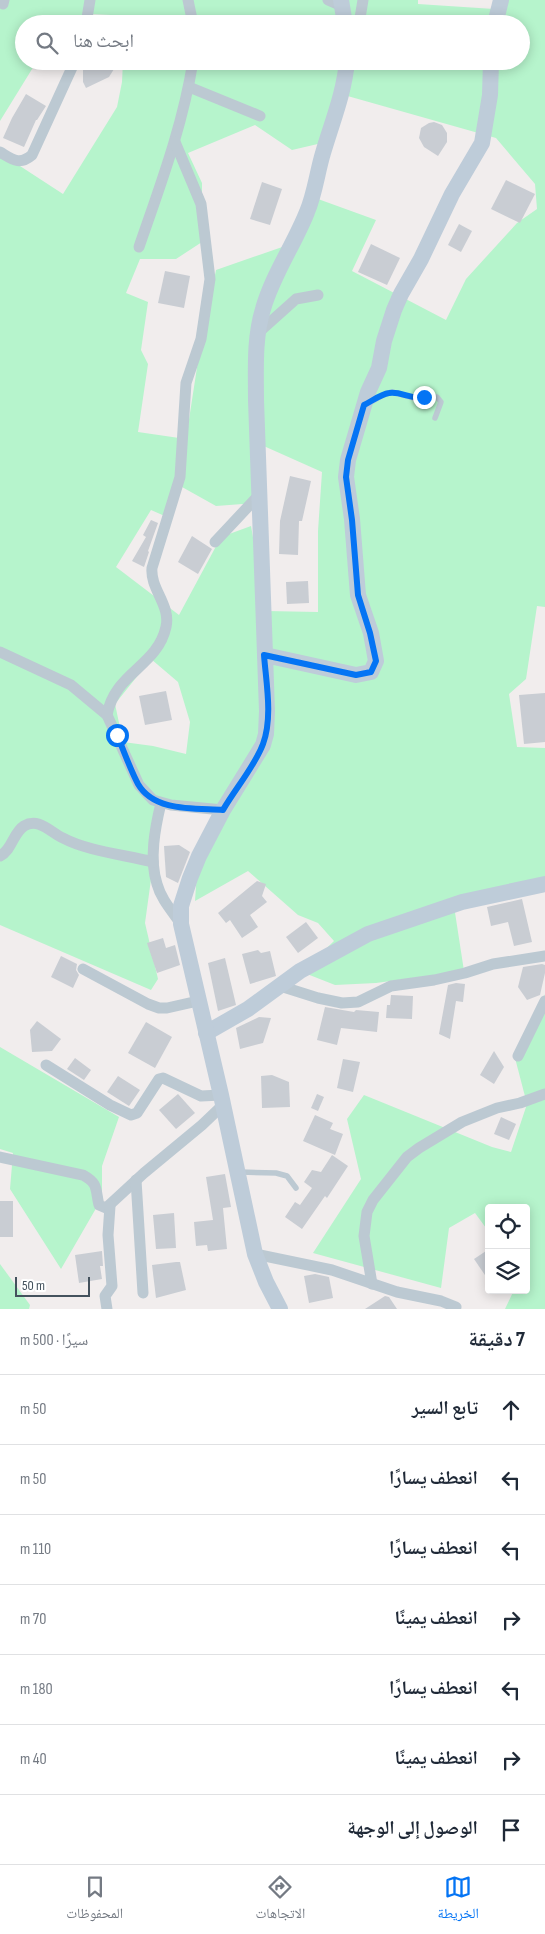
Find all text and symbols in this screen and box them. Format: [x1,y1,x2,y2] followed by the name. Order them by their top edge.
[15,15,530,70] search box
[33,29,61,57] icon: search
[73,30,134,53] text: ابحث هنا
[413,386,436,409] route end
[106,724,129,747] route start
[485,1204,530,1294] map controls
[485,1204,530,1249] button: locate
[485,1249,530,1294] button: layers
[15,1274,90,1297] scale bar
[22,1277,45,1294] text: 50 m
[468,1327,525,1352] text: 7 دقيقة
[20,1331,88,1350] text: سيرًا · 500 m
[497,1396,525,1424] icon: ahead
[412,1397,478,1420] text: تابع السير
[20,1400,46,1419] text: 50 m
[497,1466,525,1494] icon: left
[389,1467,478,1490] text: انعطف يسارًا
[20,1470,46,1489] text: 50 m
[497,1536,525,1564] icon: left
[389,1537,478,1560] text: انعطف يسارًا
[20,1540,51,1559] text: 110 m
[497,1606,525,1634] icon: right
[394,1607,478,1630] text: انعطف يمينًا
[20,1610,46,1629] text: 70 m
[497,1676,525,1704] icon: left
[389,1677,478,1700] text: انعطف يسارًا
[20,1680,53,1699] text: 180 m
[497,1746,525,1774] icon: right
[394,1747,478,1770] text: انعطف يمينًا
[20,1750,47,1769] text: 40 m
[497,1816,525,1844] icon: arrive
[347,1817,478,1840] text: الوصول إلى الوجهة
[66,1873,123,1927] tab: المحفوظات
[256,1873,305,1927] tab: الاتجاهات
[438,1873,479,1927] tab: الخريطة

